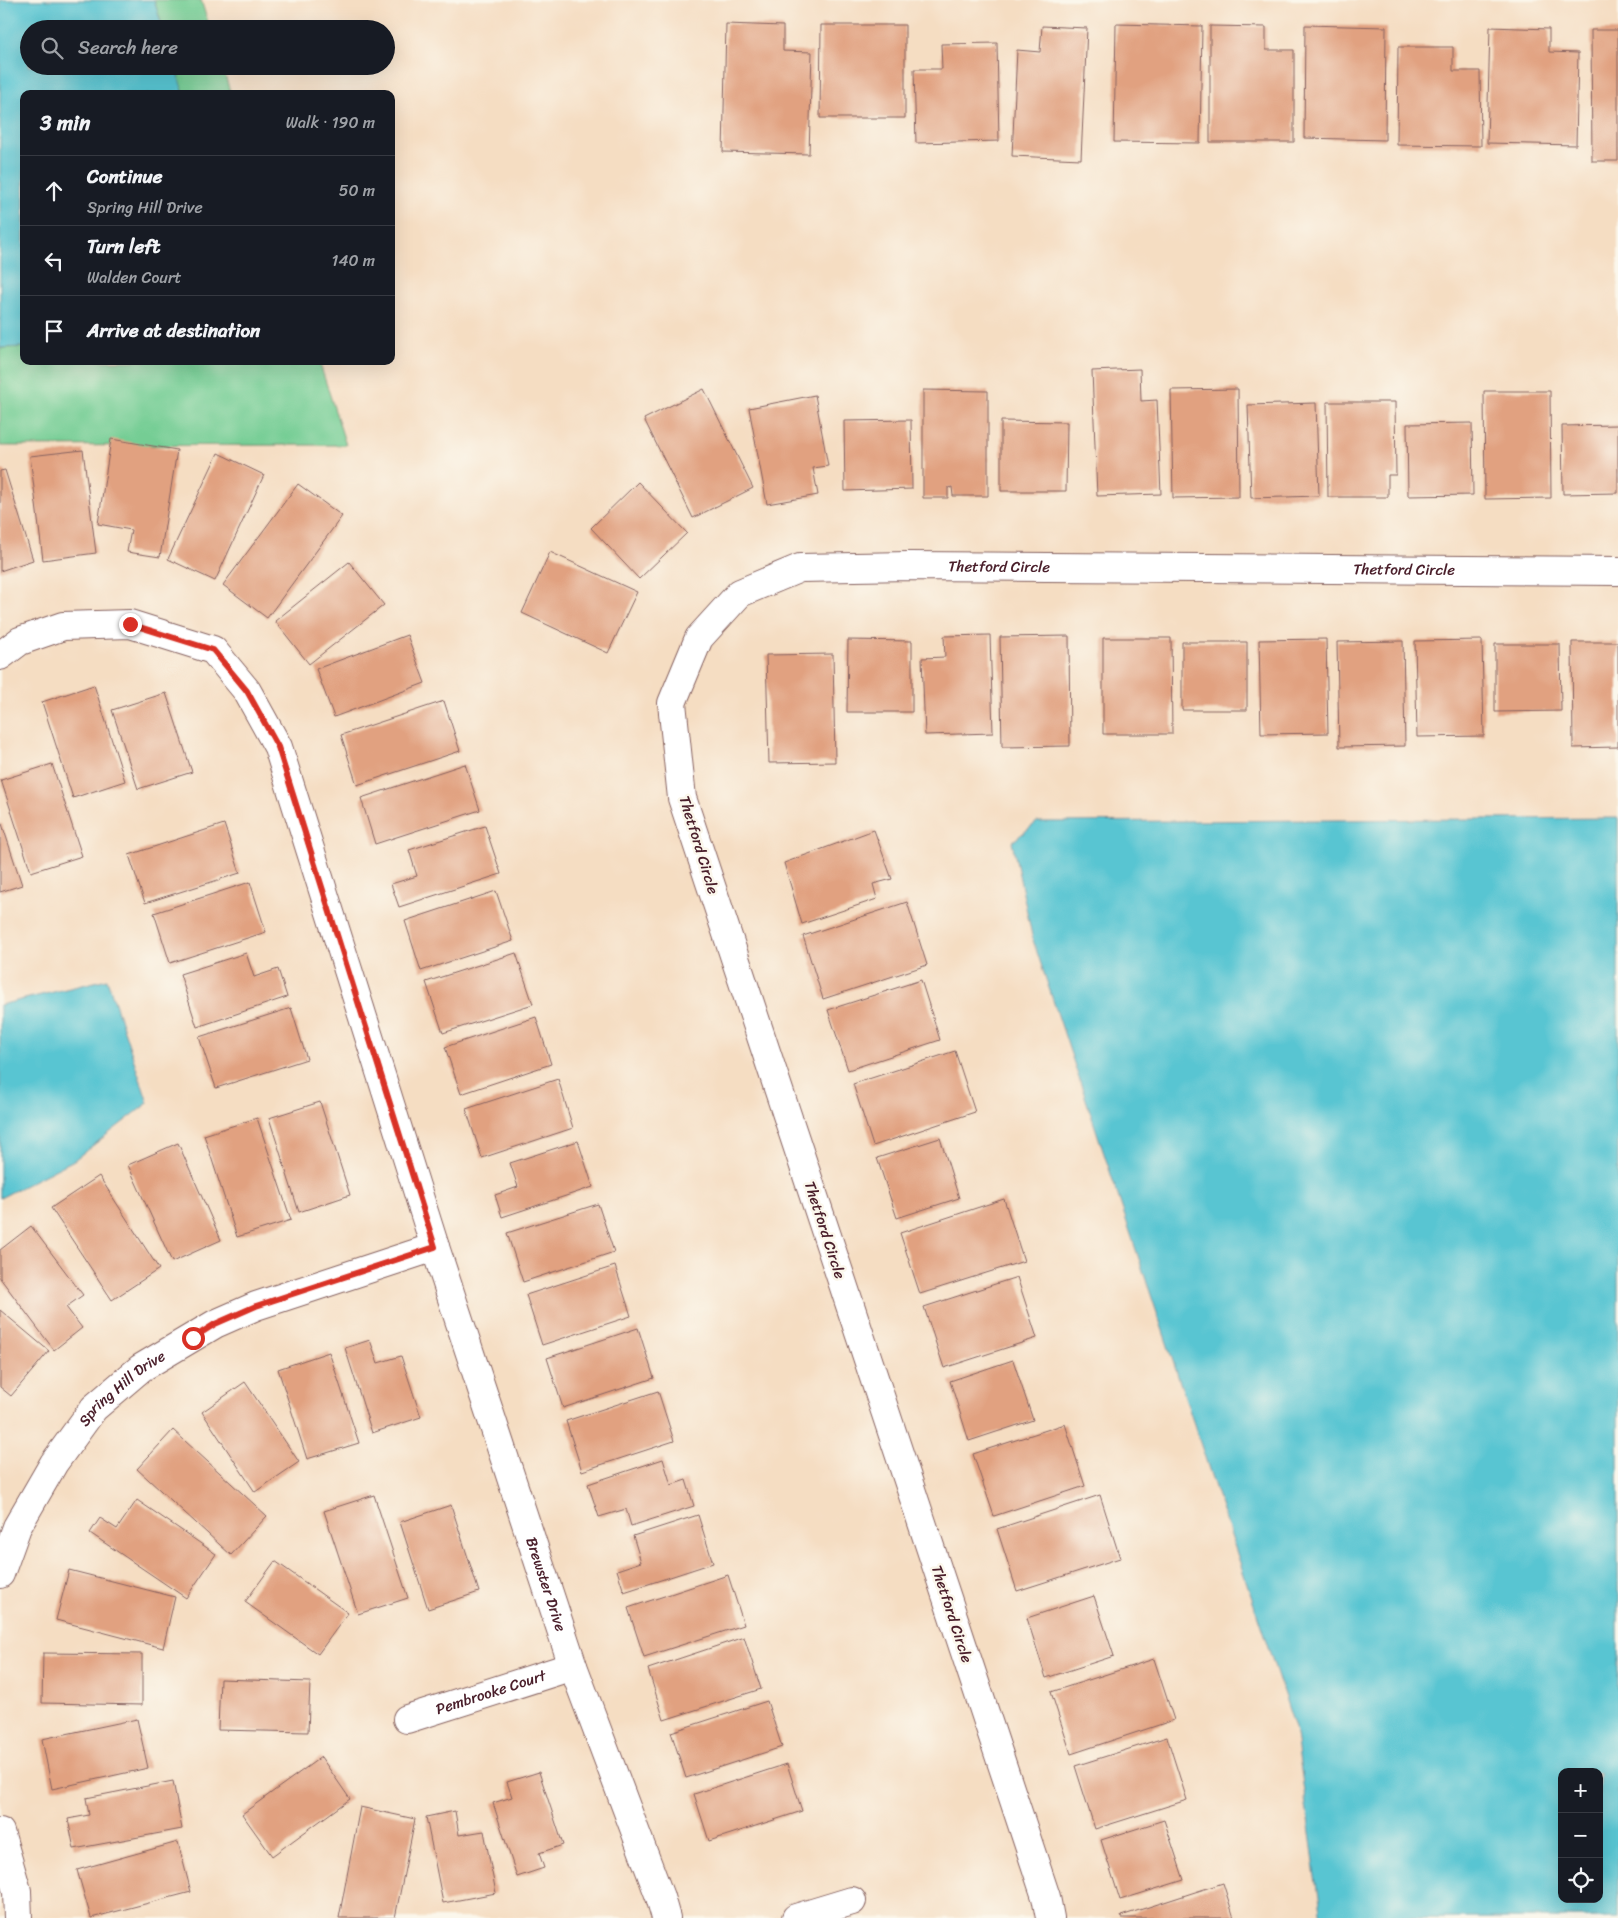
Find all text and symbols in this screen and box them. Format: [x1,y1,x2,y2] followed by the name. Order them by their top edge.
[20,20,395,75] search box
[78,31,178,64] text: Search here
[38,34,66,62] icon: search
[40,104,90,142] text: 3 min
[286,108,375,137] text: Walk · 190 m
[87,160,163,193] text: Continue
[339,176,375,205] text: 50 m
[40,177,68,205] icon: ahead
[87,193,203,222] text: Spring Hill Drive
[87,230,160,263] text: Turn left
[332,246,375,275] text: 140 m
[40,247,68,275] icon: left
[87,263,181,292] text: Walden Court
[87,314,260,347] text: Arrive at destination
[40,317,68,345] icon: arrive
[948,553,1050,580] street label: Thetford Circle
[1353,556,1455,583] street label: Thetford Circle
[119,613,142,636] route end
[672,793,726,898] street label: Thetford Circle
[797,1178,853,1283] street label: Thetford Circle
[182,1327,205,1350] route start
[72,1343,171,1432] street label: Spring Hill Drive
[518,1534,574,1635] street label: Brewster Drive
[924,1562,980,1667] street label: Thetford Circle
[432,1662,550,1722] street label: Pembrooke Court
[1558,1768,1603,1903] map controls
[1558,1768,1603,1813] button: +
[1558,1813,1603,1858] button: −
[1558,1858,1603,1903] button: locate

